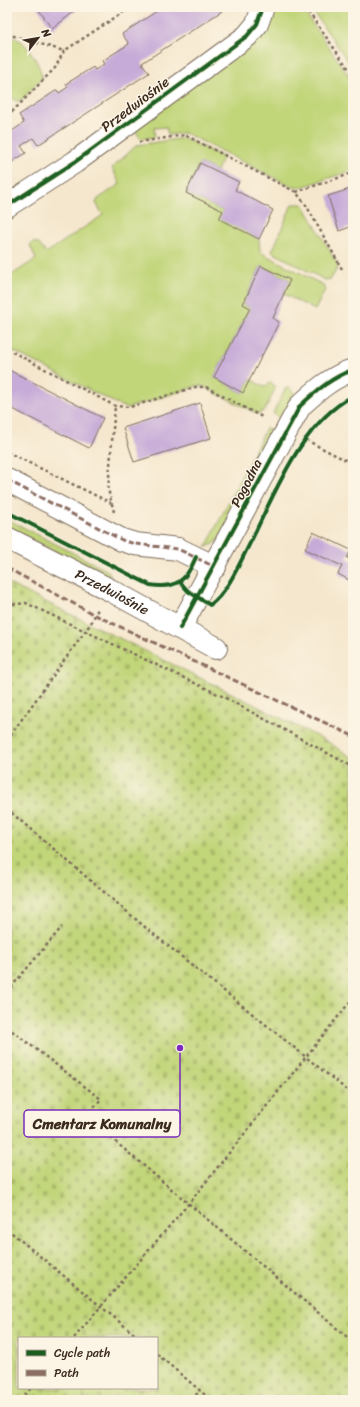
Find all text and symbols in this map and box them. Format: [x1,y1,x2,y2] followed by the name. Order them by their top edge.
[18,18,58,58] north arrow
[36,24,56,42] text: N
[95,70,175,139] street label: Przedwiośnie
[224,454,269,512] street label: Pogodna
[70,562,154,622] street label: Przedwiośnie
[24,1110,180,1137] callout: Cmentarz Komunalny
[32,1111,172,1137] text: Cmentarz Komunalny
[18,1337,158,1389] legend
[54,1342,110,1364] text: Cycle path
[54,1362,79,1384] text: Path

